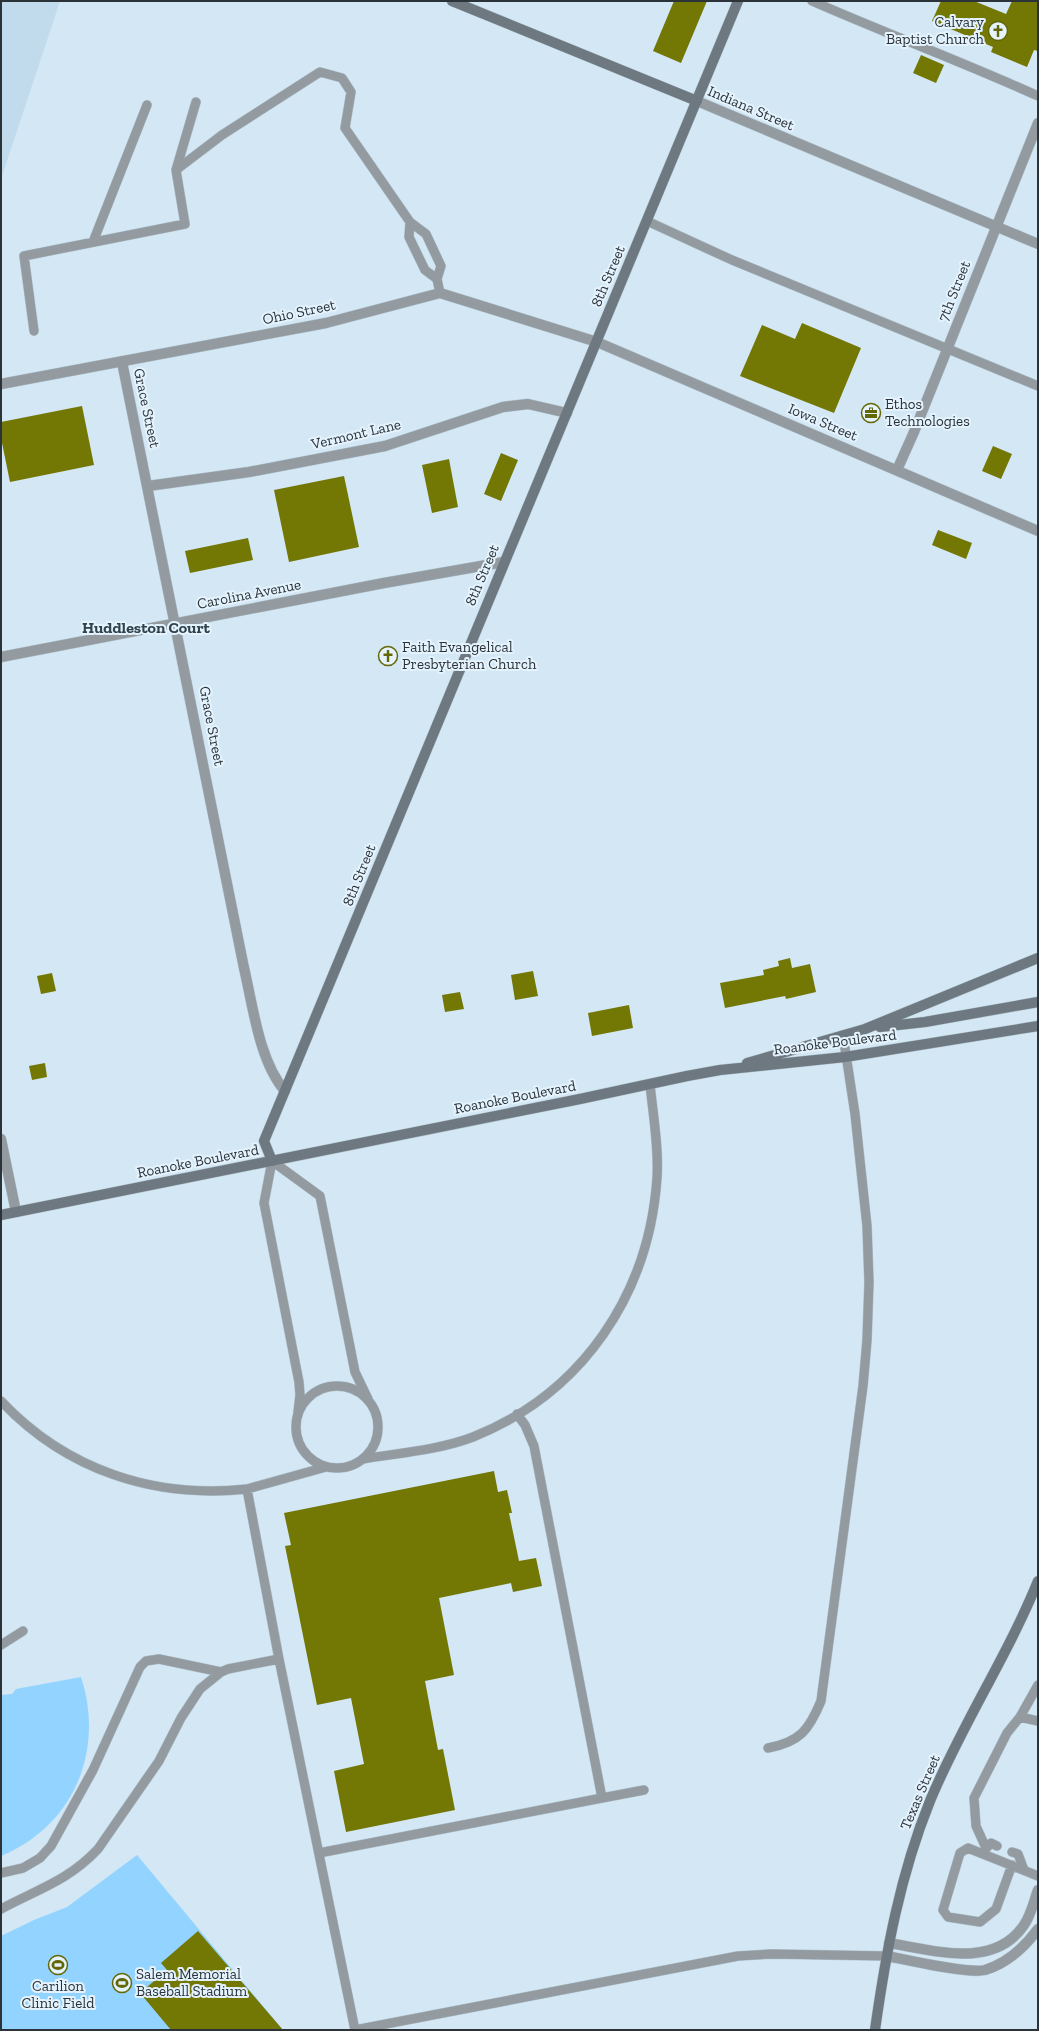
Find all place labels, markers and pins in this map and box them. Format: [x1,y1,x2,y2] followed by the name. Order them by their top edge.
[886,13,985,48] place label: Calvary Baptist Church
[987,20,1009,42] church icon: Calvary Baptist Church
[885,395,970,430] place label: Ethos Technologies
[860,402,882,424] office icon: Ethos Technologies
[402,638,537,673] place label: Faith Evangelical Presbyterian Church
[377,645,399,667] church icon: Faith Evangelical Presbyterian Church
[47,1954,69,1976] sports icon: Carilion Clinic Field
[136,1965,247,2000] place label: Salem Memorial Baseball Stadium
[111,1972,133,1994] sports icon: Salem Memorial Baseball Stadium
[22,1977,95,2012] place label: Carilion Clinic Field

